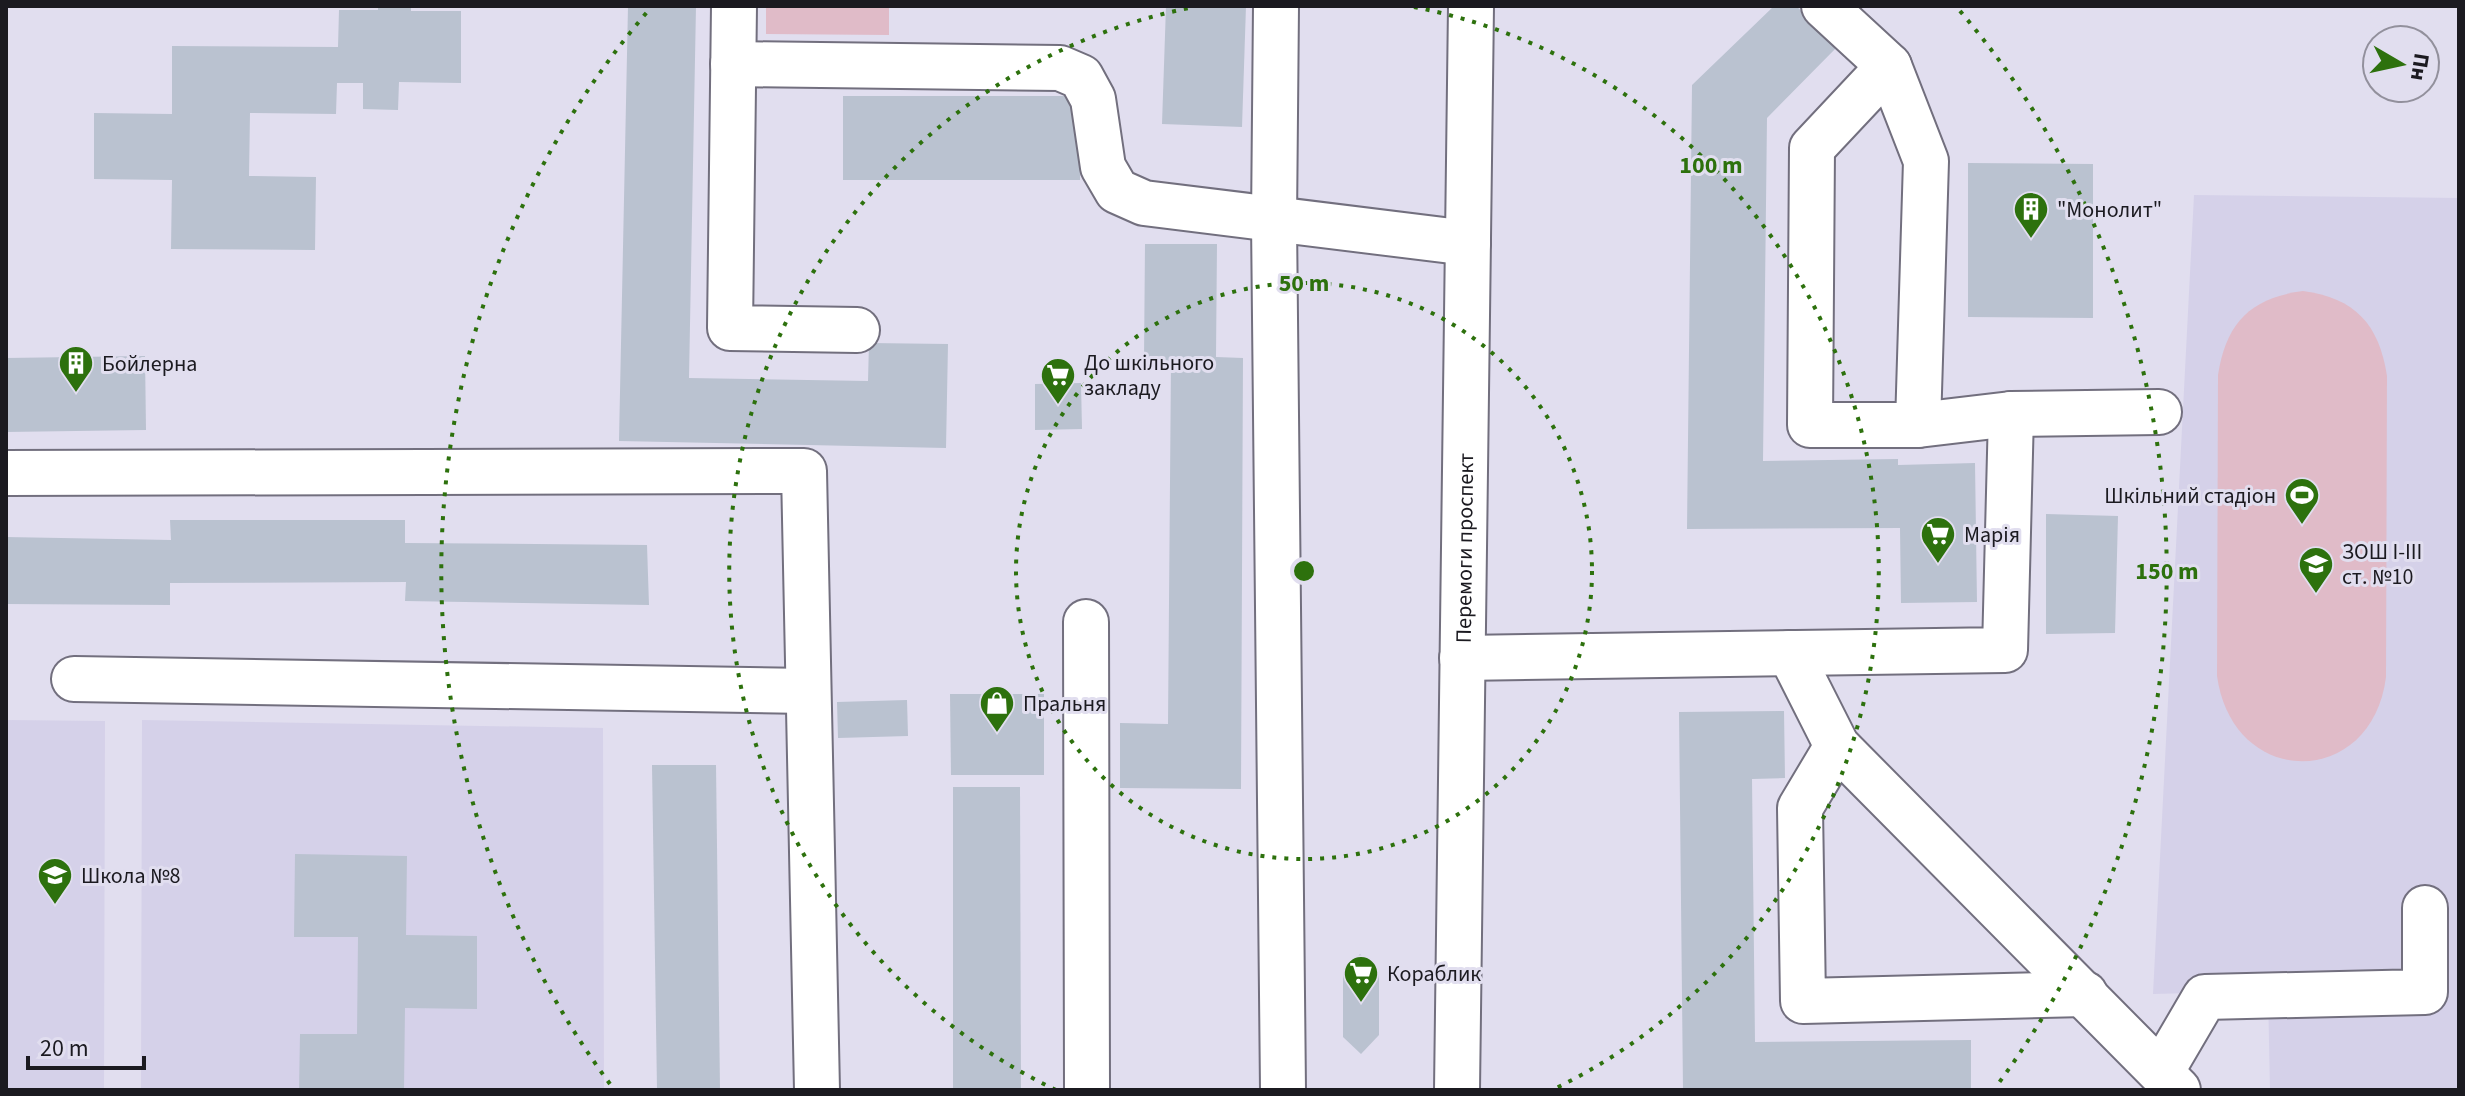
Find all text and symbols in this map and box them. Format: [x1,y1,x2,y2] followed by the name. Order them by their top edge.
[2361,24,2441,104] north arrow
[2402,51,2438,83] text: Пн
[1679,148,1743,183] text: 100 m
[2012,190,2050,240] building icon: "Монолит"
[2057,194,2162,226] place label: "Монолит"
[1279,266,1329,301] text: 50 m
[57,344,95,394] building icon: Бойлерна
[1084,347,1214,404] place label: До шкільного закладу
[102,348,197,380] place label: Бойлерна
[1039,356,1077,406] supermarket icon: До шкільного закладу
[1448,453,1482,643] street label: Перемоги проспект
[2283,476,2321,526] sports icon: Шкільний стадіон
[2104,480,2276,512] place label: Шкільний стадіон
[1919,515,1957,565] supermarket icon: Марія
[1964,519,2020,551] place label: Марія
[2342,536,2422,593] place label: ЗОШ І-ІІІ ст. №10
[2297,545,2335,595] school or university icon: ЗОШ І-ІІІ ст. №10
[2135,554,2199,589] text: 150 m
[1290,557,1318,585] centre of rings
[978,684,1016,734] shop icon: Пральня
[1023,688,1106,720] place label: Пральня
[36,856,74,906] school or university icon: Школа №8
[81,860,181,892] place label: Школа №8
[1342,954,1380,1004] supermarket icon: Кораблик
[1387,958,1481,990] place label: Кораблик
[28,1020,144,1070] scale bar
[40,1031,89,1066] text: 20 m

